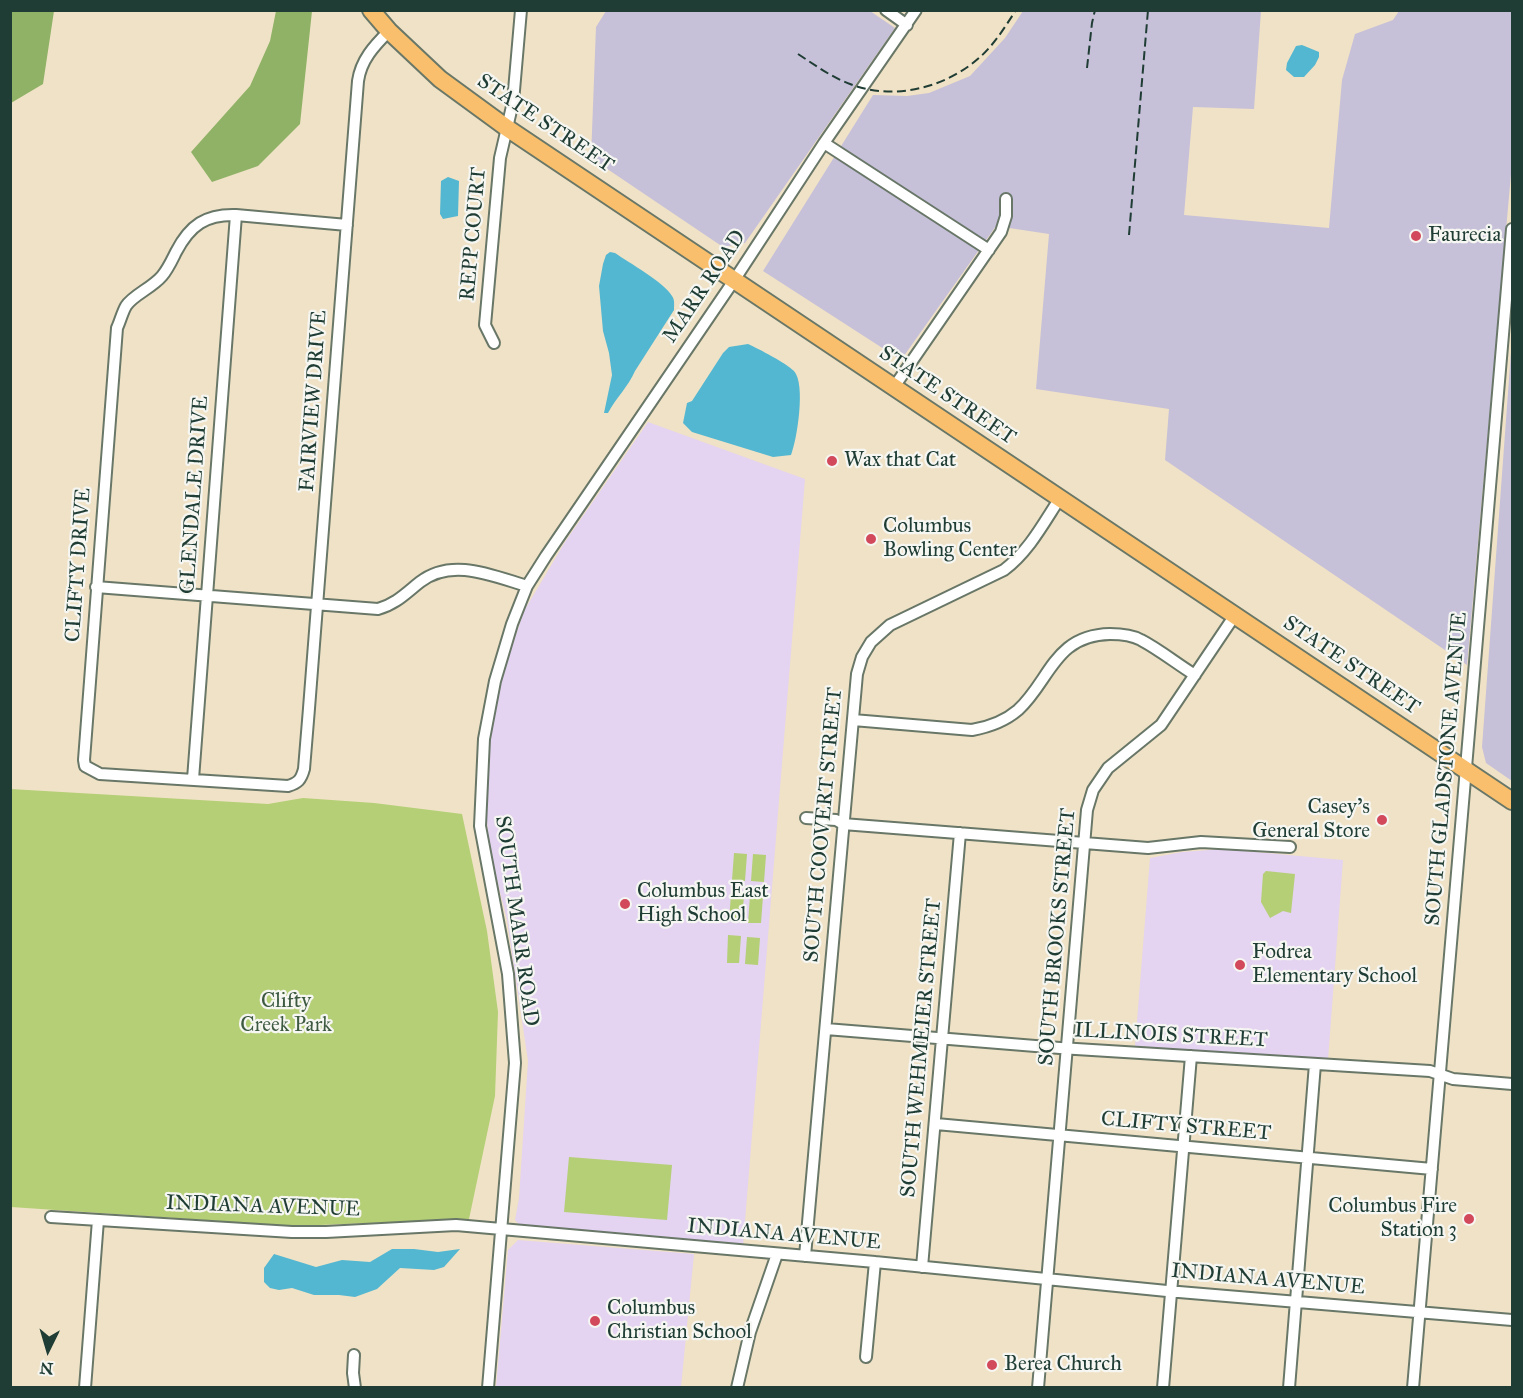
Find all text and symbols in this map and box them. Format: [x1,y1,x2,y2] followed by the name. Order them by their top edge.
[472,69,618,179] street label: STATE STREET
[456,166,492,302] street label: REPP COURT
[1428,223,1501,249] place label: Faurecia
[658,226,752,348] street label: MARR ROAD
[1409,229,1423,243] marker: Faurecia
[295,309,333,493] street label: FAIRVIEW DRIVE
[874,341,1020,451] street label: STATE STREET
[175,395,215,595] street label: GLENDALE DRIVE
[844,448,956,474] place label: Wax that Cat
[825,454,839,468] marker: Wax that Cat
[61,487,97,643] street label: CLIFTY DRIVE
[883,514,1017,564] place label: Columbus Bowling Center
[864,532,878,546] marker: Columbus Bowling Center
[1278,611,1424,721] street label: STATE STREET
[1421,611,1473,927] street label: SOUTH GLADSTONE AVENUE
[799,686,849,964] street label: SOUTH COOVERT STREET
[1252,795,1370,845] place label: Casey's General Store
[1034,807,1082,1067] street label: SOUTH BROOKS STREET
[1375,813,1389,827] marker: Casey's General Store
[489,814,543,1028] street label: SOUTH MARR ROAD
[637,879,769,929] place label: Columbus East High School
[618,897,632,911] marker: Columbus East High School
[896,897,948,1199] street label: SOUTH WEHMEIER STREET
[1252,940,1417,990] place label: Fodrea Elementary School
[1233,958,1247,972] marker: Fodrea Elementary School
[240,989,332,1039] park label: Clifty Creek Park
[1074,1018,1268,1054] street label: ILLINOIS STREET
[1100,1107,1272,1147] street label: CLIFTY STREET
[166,1191,360,1223] street label: INDIANA AVENUE
[1328,1194,1457,1244] place label: Columbus Fire Station 3
[1462,1212,1476,1226] marker: Columbus Fire Station 3
[686,1214,882,1256] street label: INDIANA AVENUE
[1170,1259,1366,1301] street label: INDIANA AVENUE
[607,1296,752,1346] place label: Columbus Christian School
[588,1314,602,1328] marker: Columbus Christian School
[18,1320,78,1380] north arrow
[1004,1352,1122,1378] place label: Berea Church
[39,1358,54,1378] text: N
[985,1358,999,1372] marker: Berea Church

